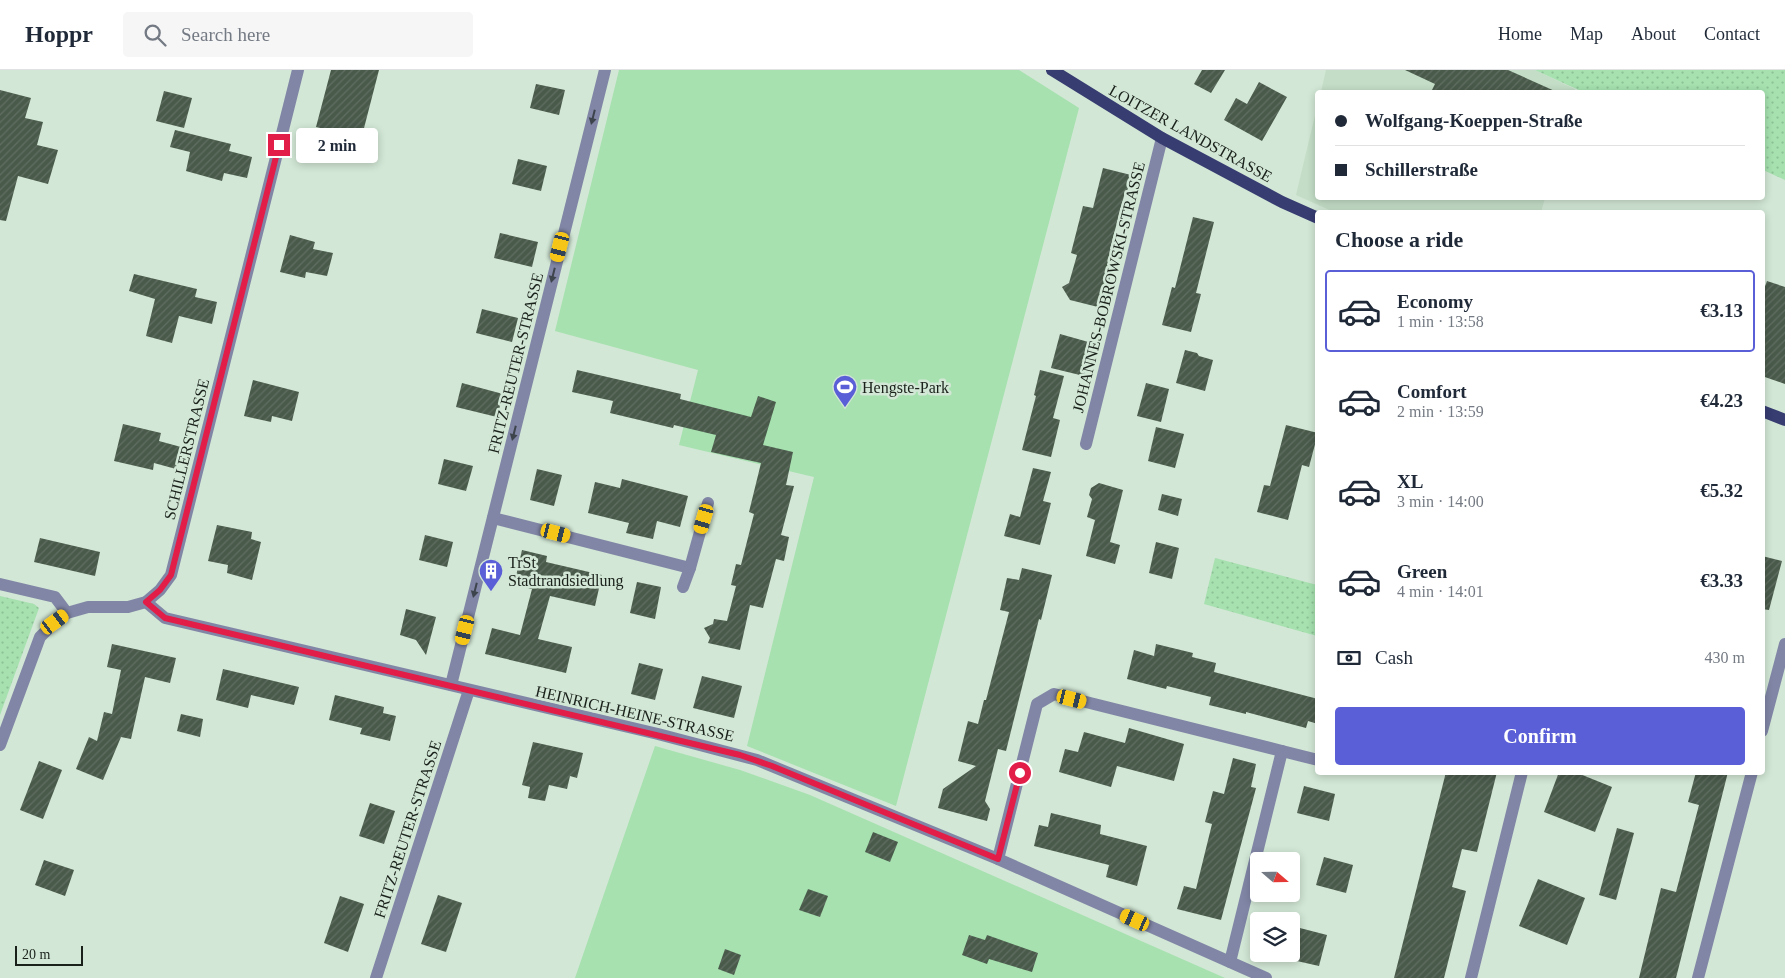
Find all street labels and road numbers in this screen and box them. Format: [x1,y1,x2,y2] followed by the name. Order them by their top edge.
[1106,82,1275,185] street label: LOITZER LANDSTRASSE
[1069,160,1148,414] street label: JOHANNES-BOBROWSKI-STRASSE
[485,271,546,455] street label: FRITZ-REUTER-STRASSE
[161,377,212,521] street label: SCHILLERSTRASSE
[534,682,736,745] street label: HEINRICH-HEINE-STRASSE
[371,738,444,920] street label: FRITZ-REUTER-STRASSE

